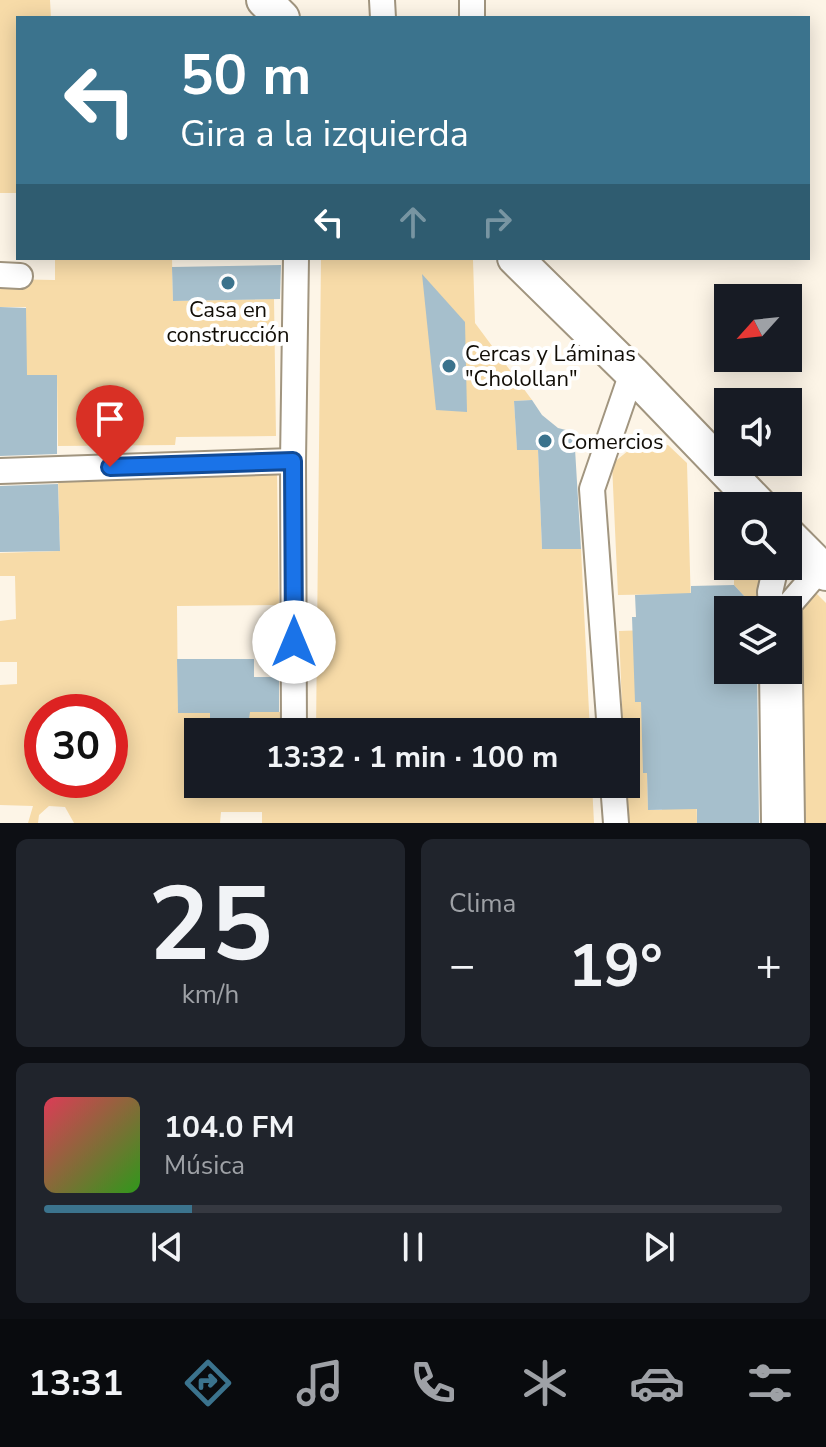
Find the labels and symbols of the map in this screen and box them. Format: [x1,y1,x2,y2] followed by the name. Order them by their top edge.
[219,274,237,292] marker: Casa en construcción
[714,284,802,372] north arrow
[166,295,290,350] place label: Casa en construcción
[465,339,636,394] place label: Cercas y Láminas "Cholollan"
[440,357,458,375] marker: Cercas y Láminas "Cholollan"
[76,385,144,467] pin
[561,427,664,457] place label: Comercios
[536,432,554,450] marker: Comercios
[252,600,336,684] position arrow
[24,694,128,798] speed limit sign: 30

